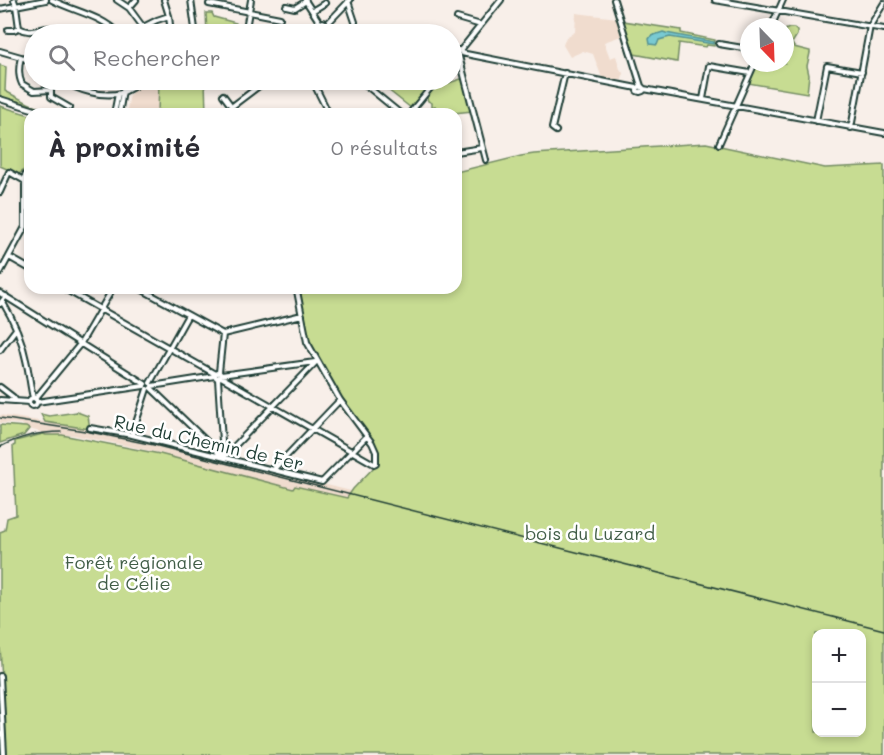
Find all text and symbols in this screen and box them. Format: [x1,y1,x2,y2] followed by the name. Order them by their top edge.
[740,18,794,72] north arrow
[24,24,462,90] search box
[45,41,78,74] icon: search
[93,43,221,72] text: Rechercher
[48,130,200,164] text: À proximité
[331,134,438,160] text: 0 résultats
[112,409,306,475] street label: Rue du Chemin de Fer
[525,521,655,545] park label: bois du Luzard
[65,550,203,595] park label: Forêt régionale de Célie
[812,629,866,737] map controls
[812,629,866,683] button: +
[812,683,866,737] button: −

